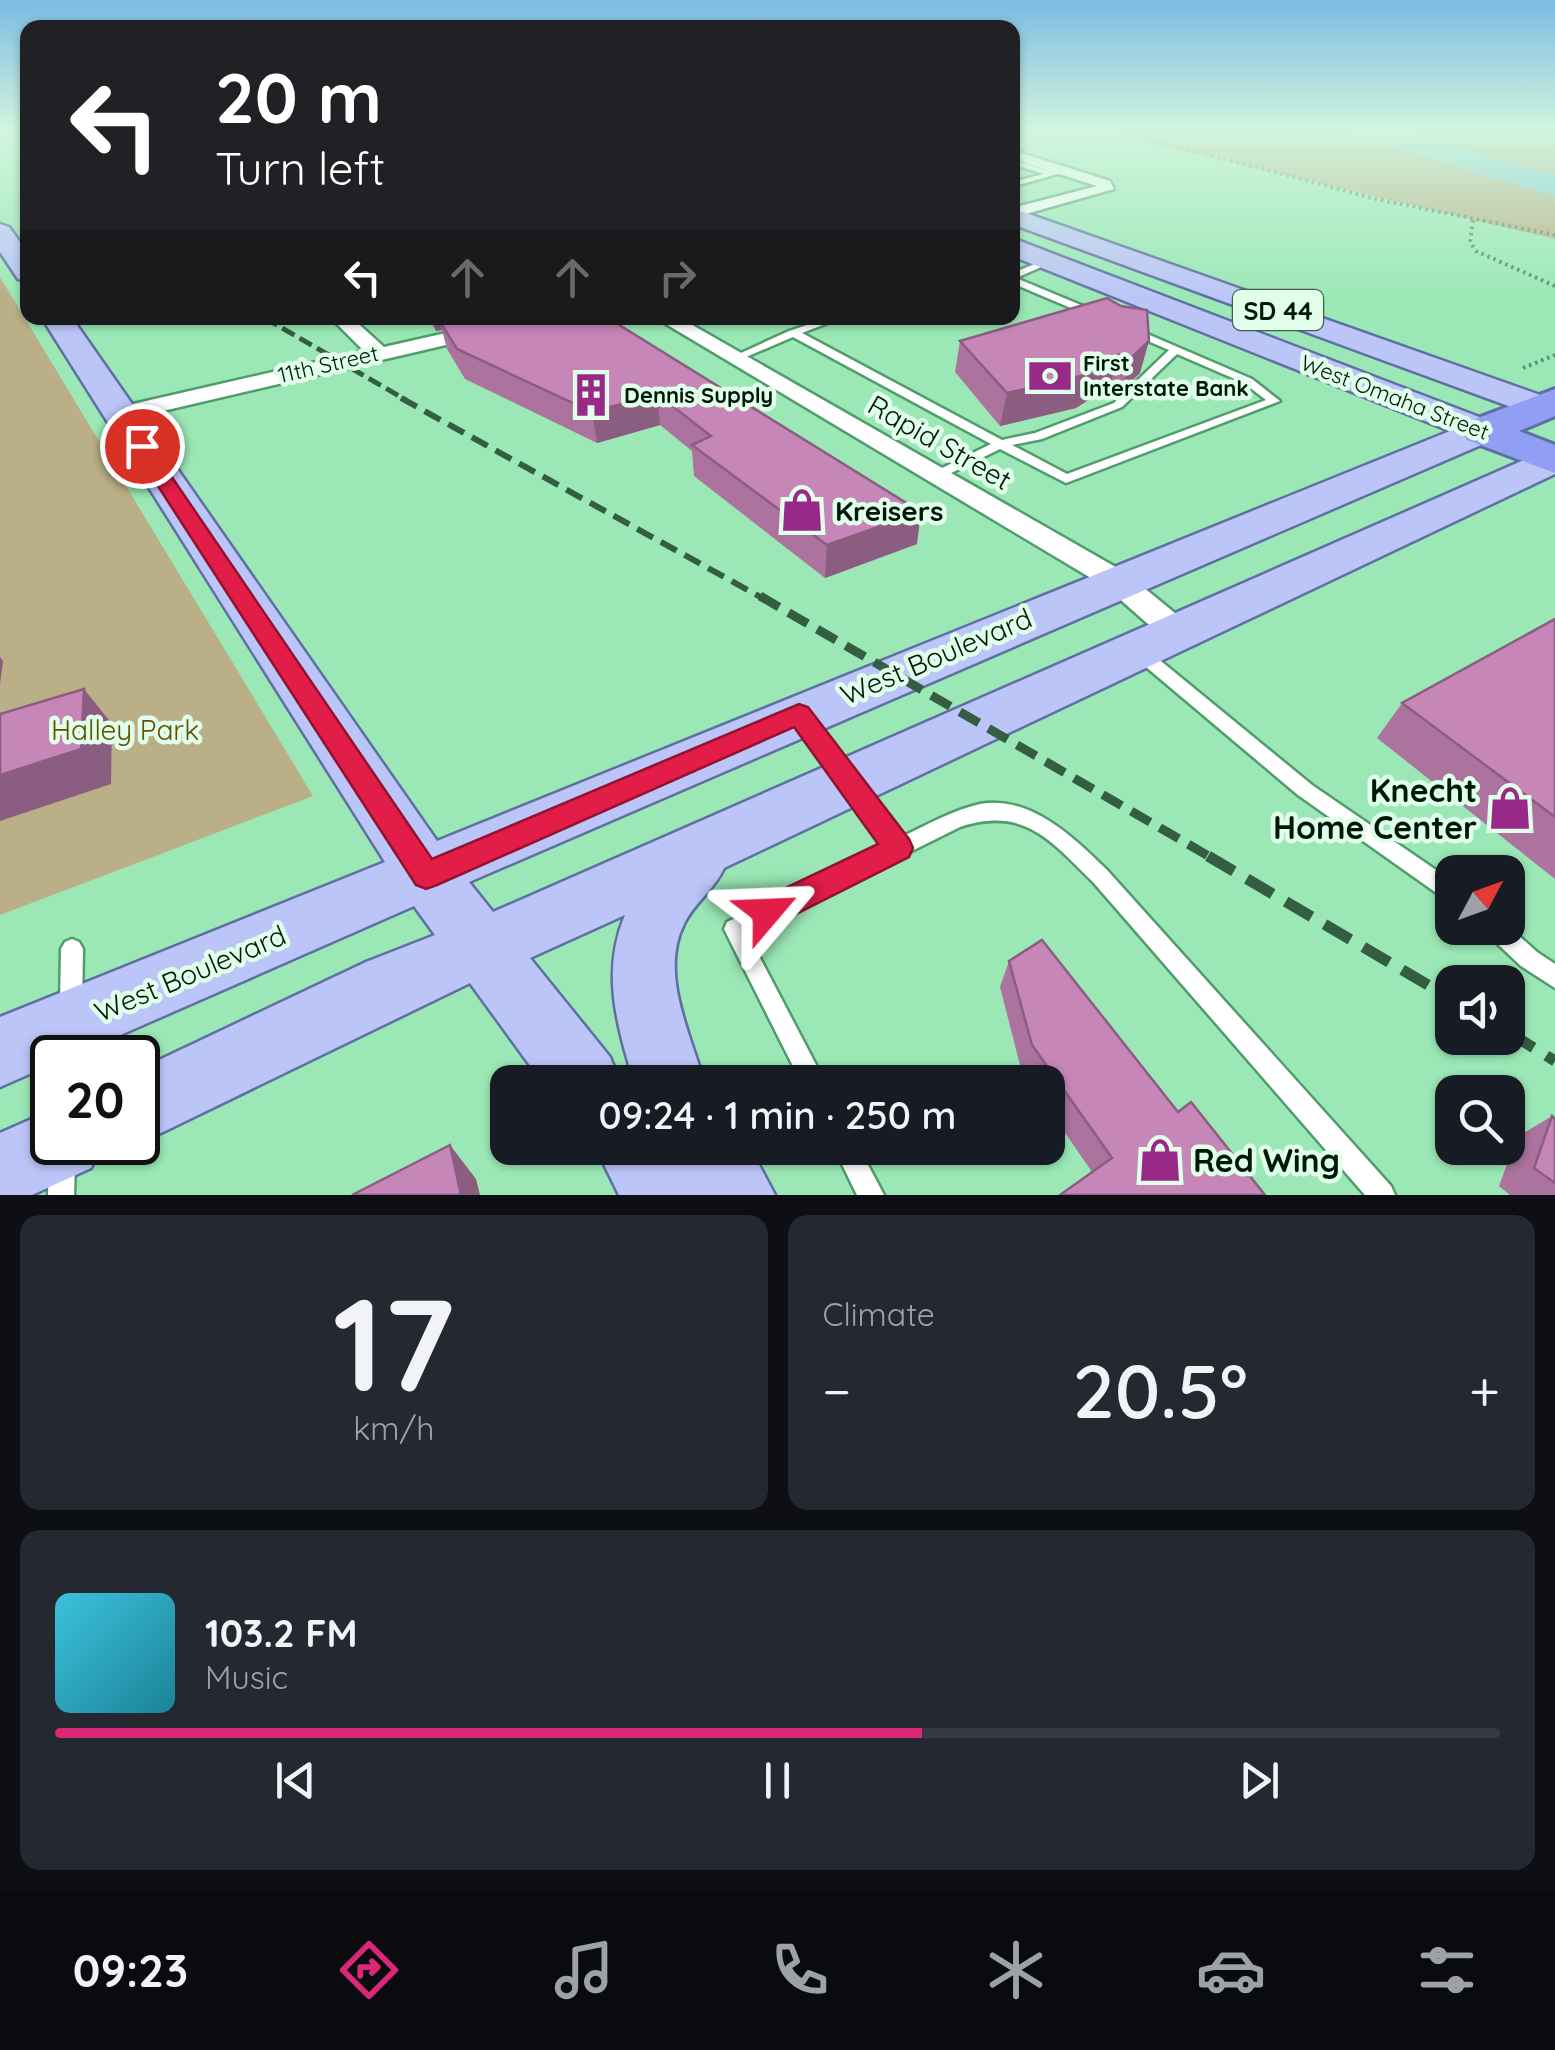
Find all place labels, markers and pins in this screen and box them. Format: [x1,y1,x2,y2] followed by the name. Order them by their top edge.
[1083,349,1249,402] place label: First Interstate Bank
[1026,352,1074,400] bank icon: First Interstate Bank
[567,371,615,419] building icon: Dennis Supply
[624,381,773,409] place label: Dennis Supply
[100,404,185,489] pin
[778,486,826,534] shop icon: Kreisers
[835,493,943,528] place label: Kreisers
[1273,770,1477,847] place label: Knecht Home Center
[1486,784,1534,832] shop icon: Knecht Home Center
[1136,1136,1184,1184] shop icon: Red Wing
[1193,1140,1340,1180] place label: Red Wing

